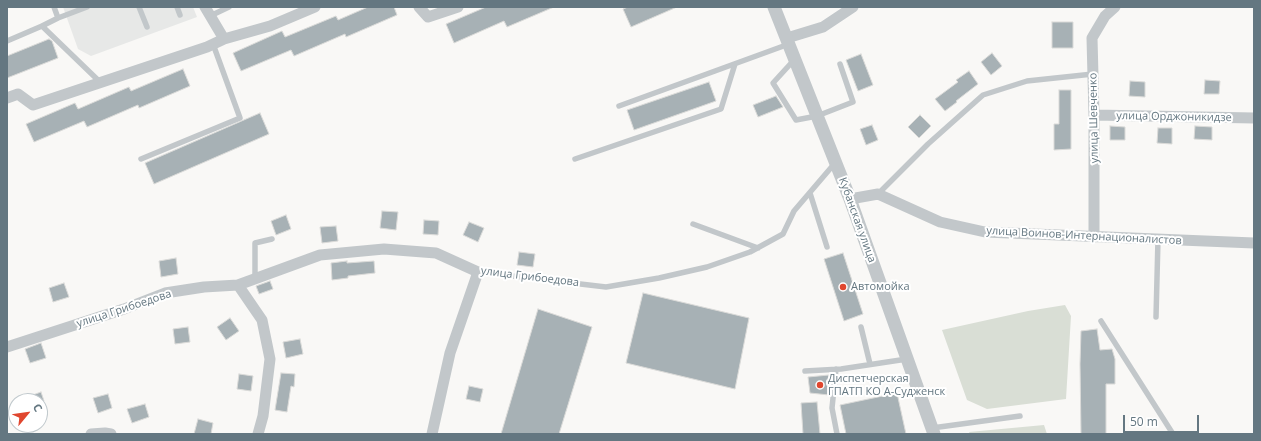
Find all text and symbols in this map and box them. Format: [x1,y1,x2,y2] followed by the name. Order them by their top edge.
[1087,73,1101,163] street label: улица Шевченко
[1116,109,1232,125] street label: улица Орджоникидзе
[835,176,879,264] street label: Кубанская улица
[986,224,1182,248] street label: улица Воинов-Интернационалистов
[480,264,580,290] street label: улица Грибоедова
[851,280,910,294] place label: Автомойка
[838,282,848,292] marker: Автомойка
[75,287,173,331] street label: улица Грибоедова
[828,372,945,398] place label: Диспетчерская ГПАТП КО А-Судженск
[815,380,825,390] marker: Диспетчерская ГПАТП КО А-Судженск
[8,393,48,433] north arrow
[30,401,46,414] text: С
[1125,407,1201,433] scale bar
[1130,413,1158,430] text: 50 m

